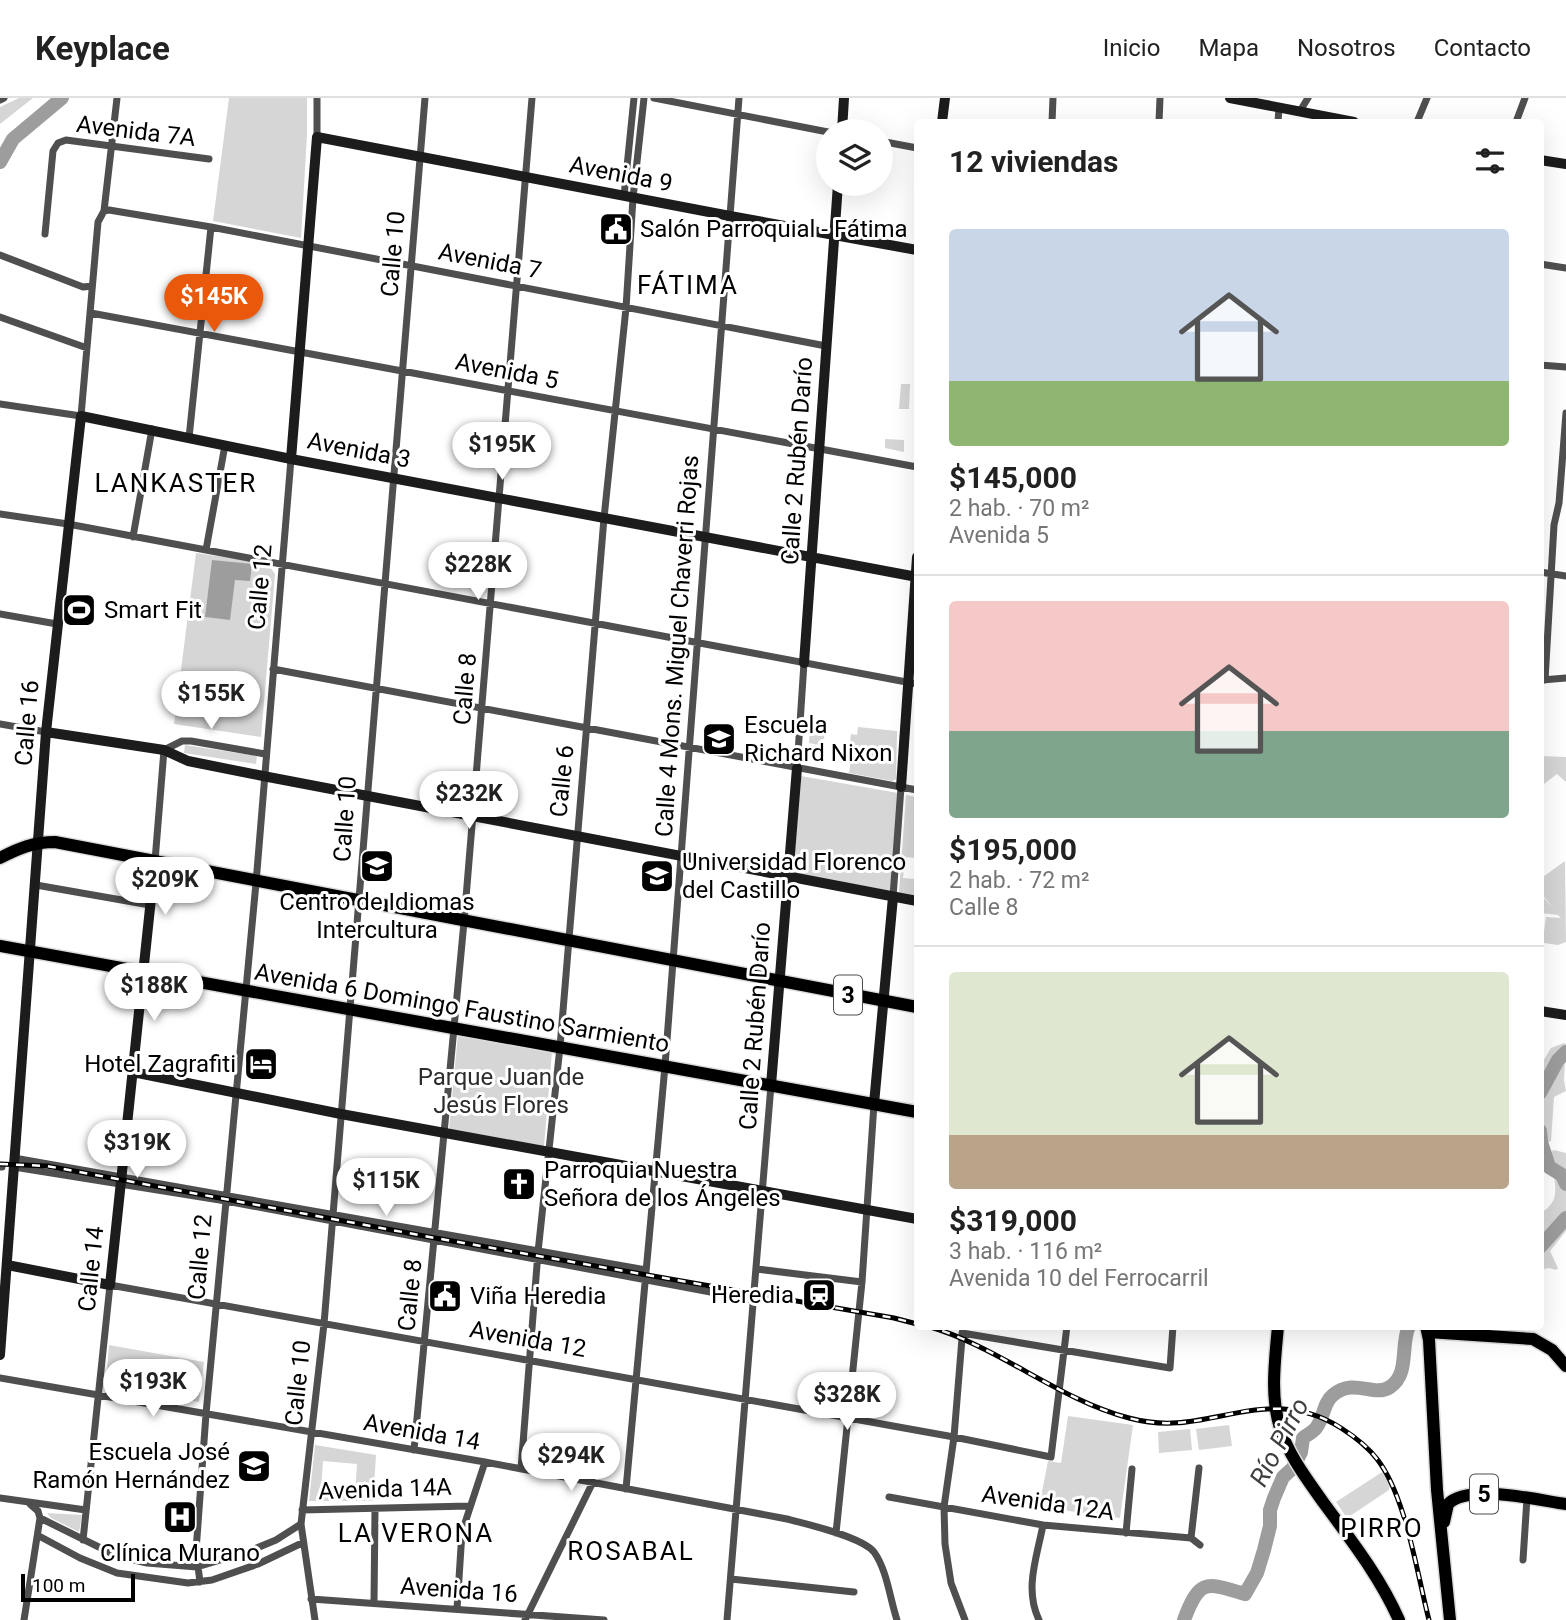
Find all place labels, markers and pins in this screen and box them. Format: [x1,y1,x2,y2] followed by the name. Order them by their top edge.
[597,210,635,248] public building icon: Salón Parroquial - Fátima
[640,215,908,243] place label: Salón Parroquial - Fátima
[165,274,263,334] pin: $145K
[453,422,551,482] pin: $195K
[429,542,527,602] pin: $228K
[60,591,98,629] sports icon: Smart Fit
[104,596,202,624] place label: Smart Fit
[162,672,260,731] pin: $155K
[744,711,892,767] place label: Escuela Richard Nixon
[700,720,738,758] school or university icon: Escuela Richard Nixon
[420,772,518,831] pin: $232K
[358,847,396,885] school or university icon: Centro de Idiomas Intercultura
[682,848,906,904] place label: Universidad Florenco del Castillo
[638,857,676,895] school or university icon: Universidad Florenco del Castillo
[116,858,214,917] pin: $209K
[279,888,475,944] place label: Centro de Idiomas Intercultura
[105,964,203,1023] pin: $188K
[242,1045,280,1083] hotel icon: Hotel Zagrafiti
[84,1050,236,1078] place label: Hotel Zagrafiti
[88,1121,186,1180] pin: $319K
[544,1156,781,1212] place label: Parroquia Nuestra Señora de los Ángeles
[337,1158,435,1218] pin: $115K
[500,1165,538,1203] church icon: Parroquia Nuestra Señora de los Ángeles
[800,1276,838,1314] station icon: Heredia
[426,1277,464,1315] public building icon: Viña Heredia
[711,1281,794,1309] place label: Heredia
[470,1282,606,1310] place label: Viña Heredia
[104,1360,202,1419] pin: $193K
[798,1372,896,1432] pin: $328K
[522,1434,620,1493] pin: $294K
[33,1438,230,1494] place label: Escuela José Ramón Hernández
[235,1447,273,1485] school or university icon: Escuela José Ramón Hernández
[161,1498,199,1536] hospital icon: Clínica Murano
[100,1539,260,1567] place label: Clínica Murano

